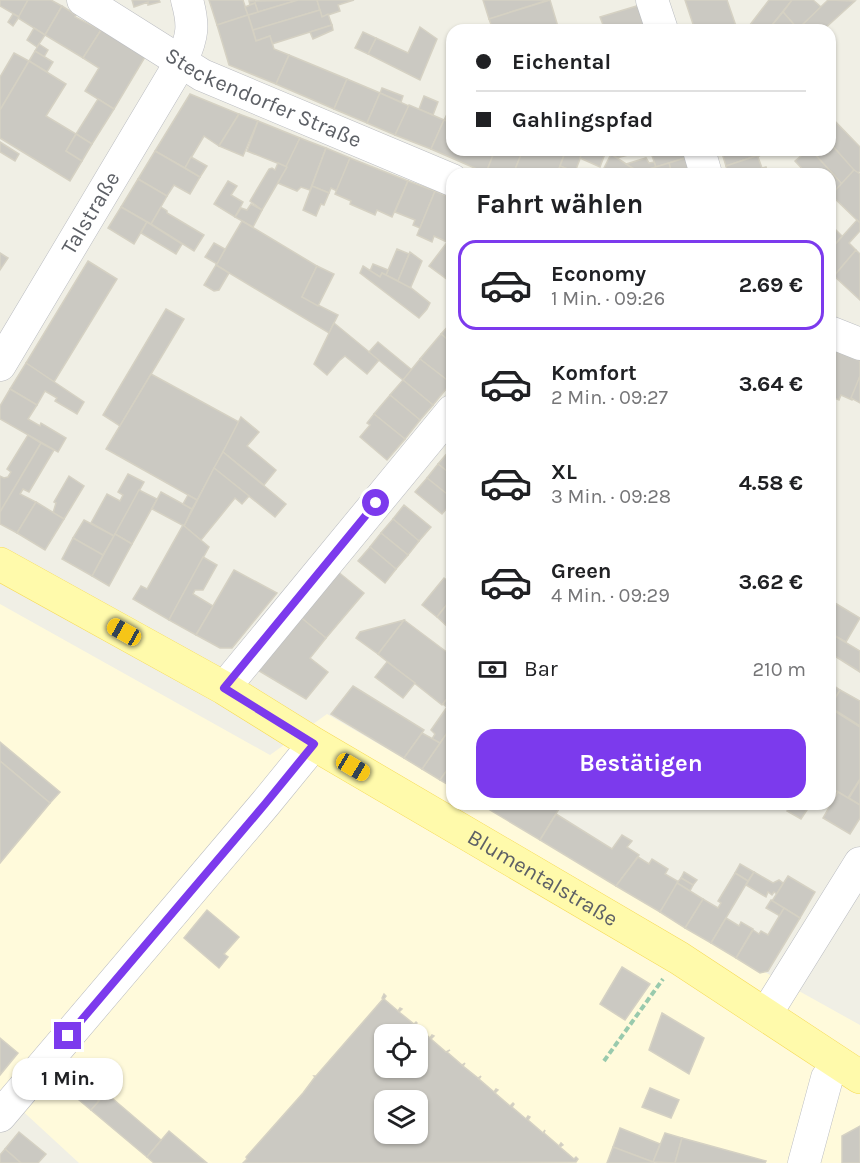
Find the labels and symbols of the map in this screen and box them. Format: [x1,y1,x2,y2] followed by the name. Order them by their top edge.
[160,42,365,153] street label: Steckendorfer Straße
[56,167,125,259] street label: Talstraße
[362,489,389,516] route start
[104,615,144,649] car
[333,750,373,784] car
[463,824,622,932] street label: Blumentalstraße
[54,1022,81,1049] route end
[13,1057,124,1099] callout: 1 Min.

